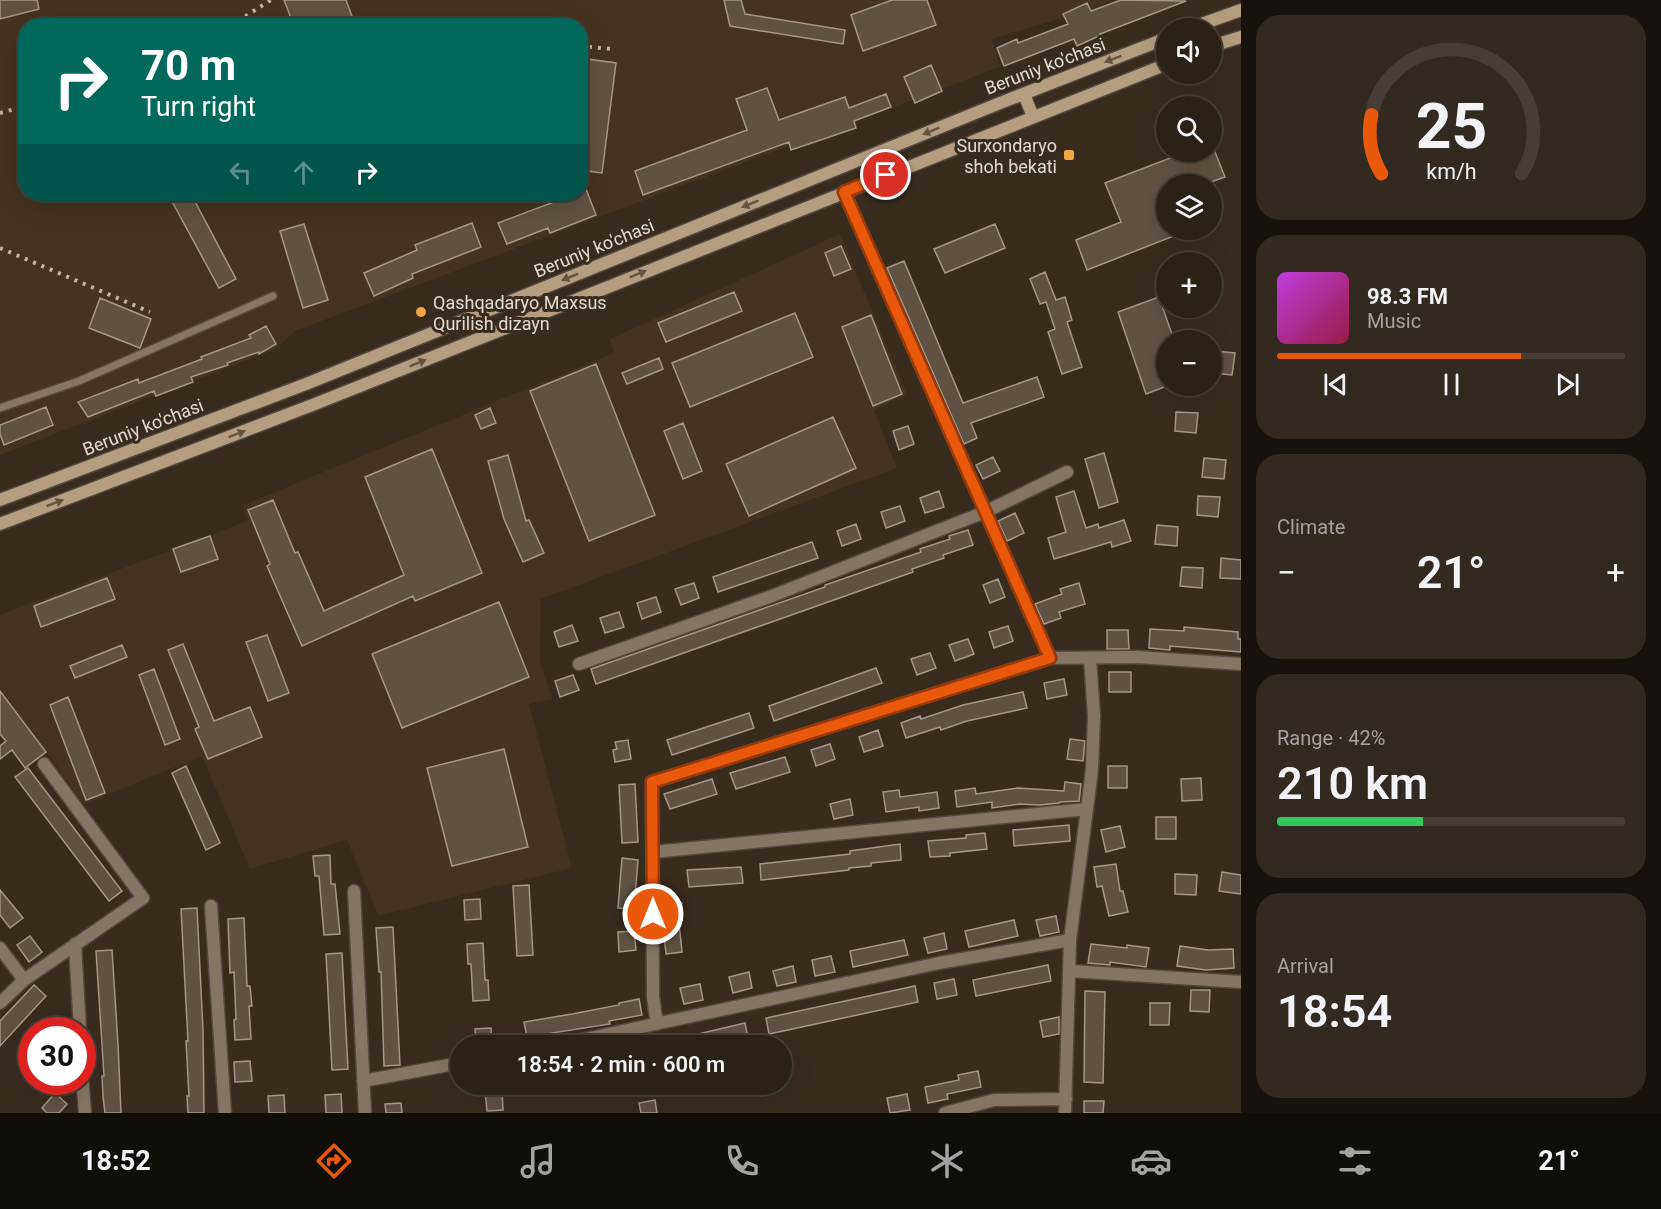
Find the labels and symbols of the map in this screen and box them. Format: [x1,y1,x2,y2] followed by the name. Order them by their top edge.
[982,33,1108,99] street label: Beruniy ko'chasi
[1103,54,1121,64] one-way arrow
[922,126,940,136] one-way arrow
[956,135,1057,177] place label: Surxondaryo shoh bekati
[1062,148,1076,162] marker: Surxondaryo shoh bekati
[860,149,911,200] pin
[741,199,759,209] one-way arrow
[531,214,657,282] street label: Beruniy ko'chasi
[630,269,648,279] one-way arrow
[560,272,578,282] one-way arrow
[433,292,607,334] place label: Qashqadaryo Maxsus Qurilish dizayn
[414,305,428,319] marker: Qashqadaryo Maxsus Qurilish dizayn
[410,358,428,368] one-way arrow
[80,394,206,460] street label: Beruniy ko'chasi
[228,429,246,438] one-way arrow
[46,498,64,508] one-way arrow
[621,882,685,946] position arrow
[18,1017,96,1095] speed limit sign: 30

